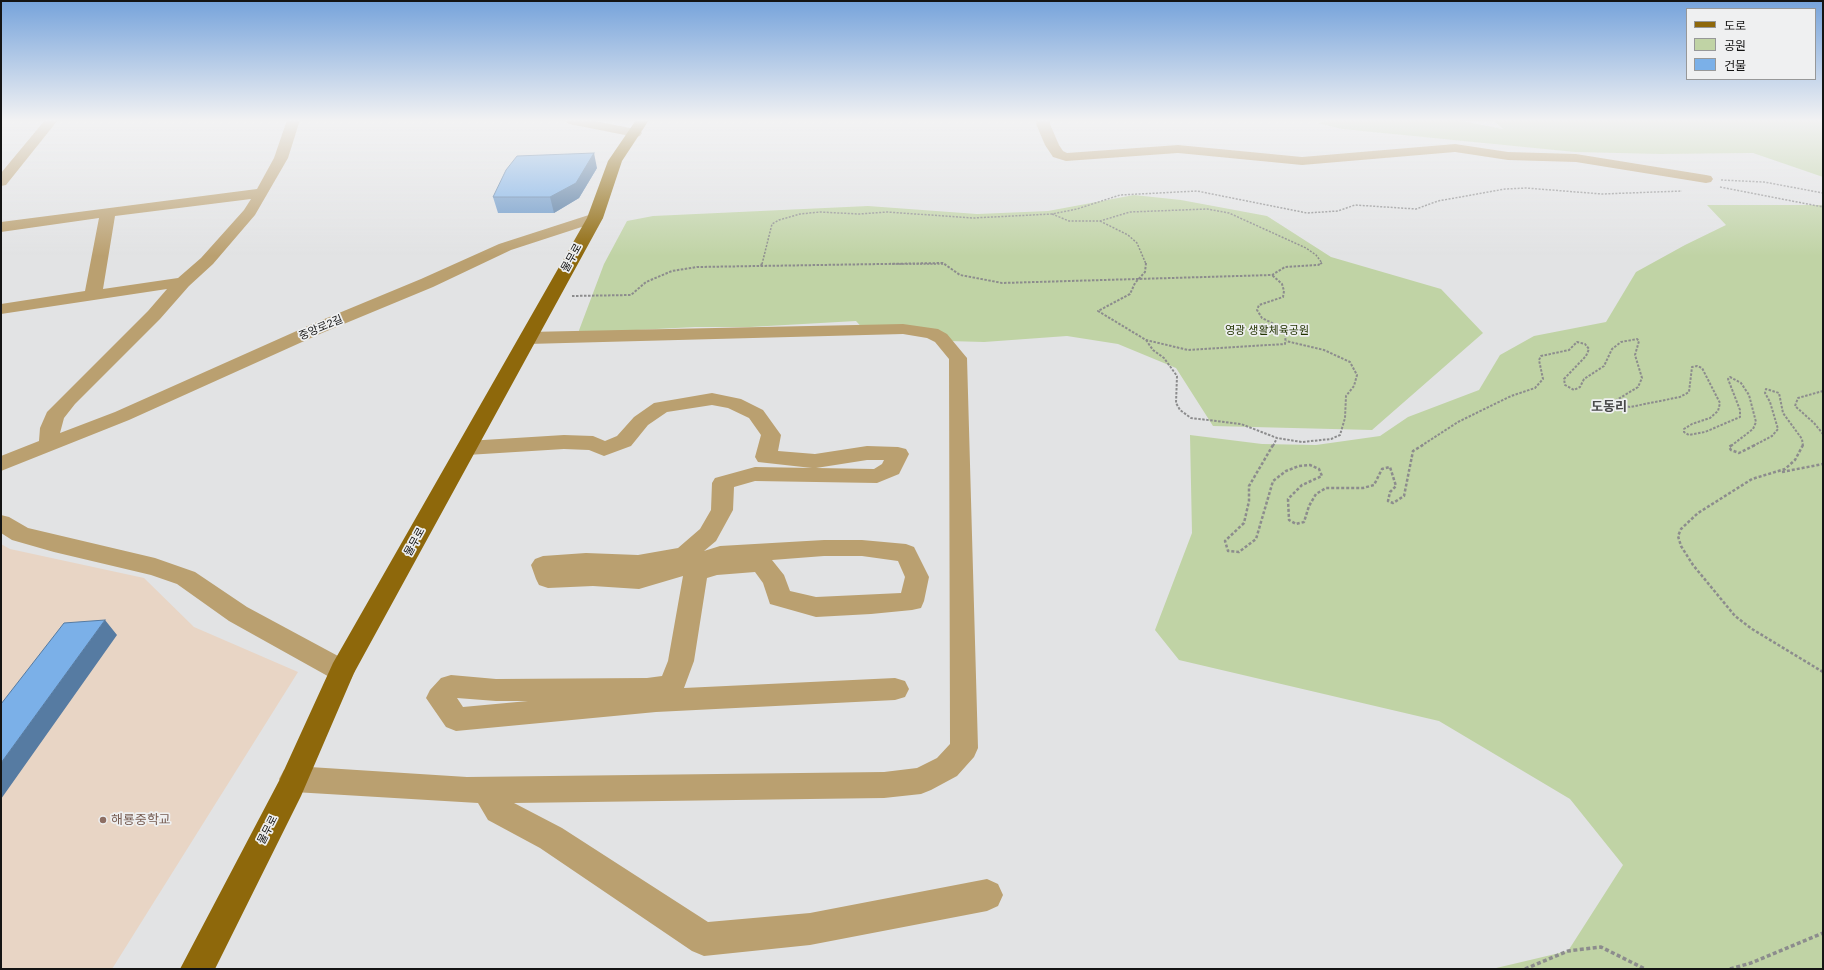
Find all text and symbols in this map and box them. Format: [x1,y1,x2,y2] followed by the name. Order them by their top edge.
[1686,8,1816,80] legend
[1724,19,1746,33] text: 도로
[1724,39,1746,53] text: 공원
[1724,59,1746,73] text: 건물
[559,242,585,274] street label: 물무로
[297,313,345,343] street label: 중앙로2길
[1225,324,1309,338] park label: 영광 생활체육공원
[1591,399,1627,415] district label: 도동리
[402,526,428,558] street label: 물무로
[111,812,171,828] place label: 해룡중학교
[255,813,281,847] street label: 물무로
[98,815,108,825] marker: 해룡중학교

